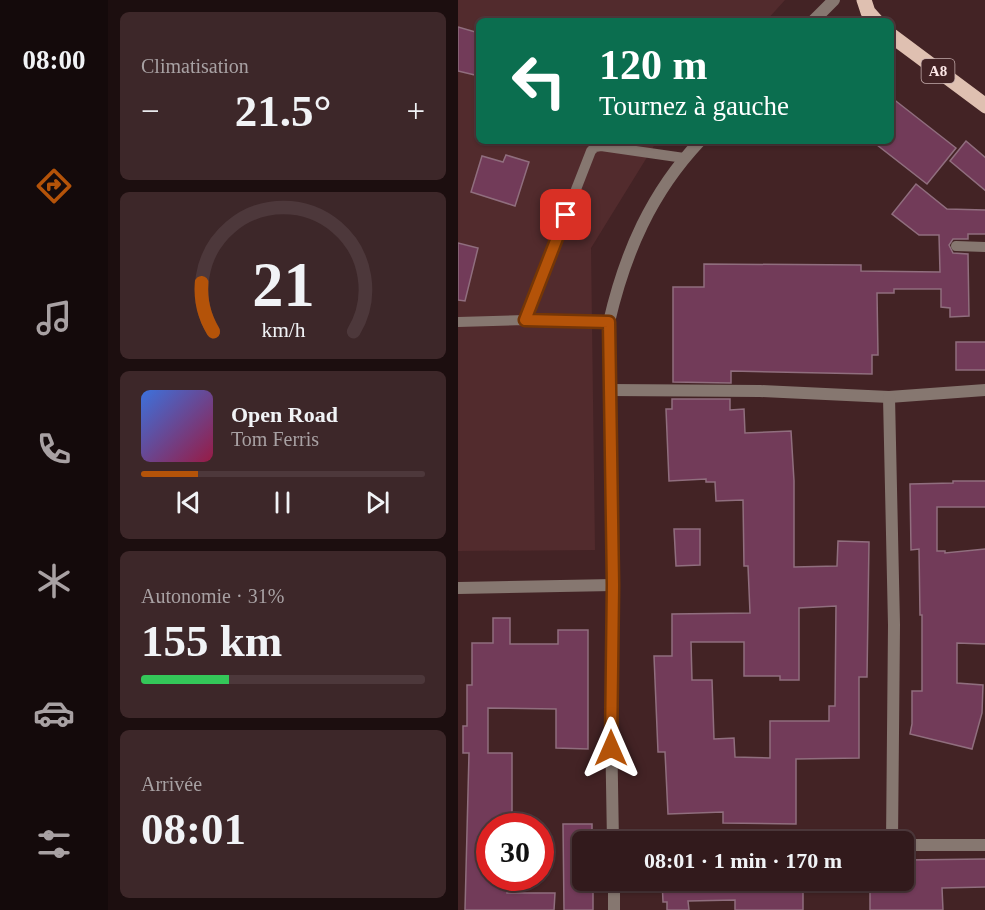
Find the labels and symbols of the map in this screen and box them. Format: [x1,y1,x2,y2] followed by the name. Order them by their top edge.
[922,59,954,83] road number: A8
[540,189,591,240] pin
[579,716,643,780] position arrow
[476,813,554,891] speed limit sign: 30

